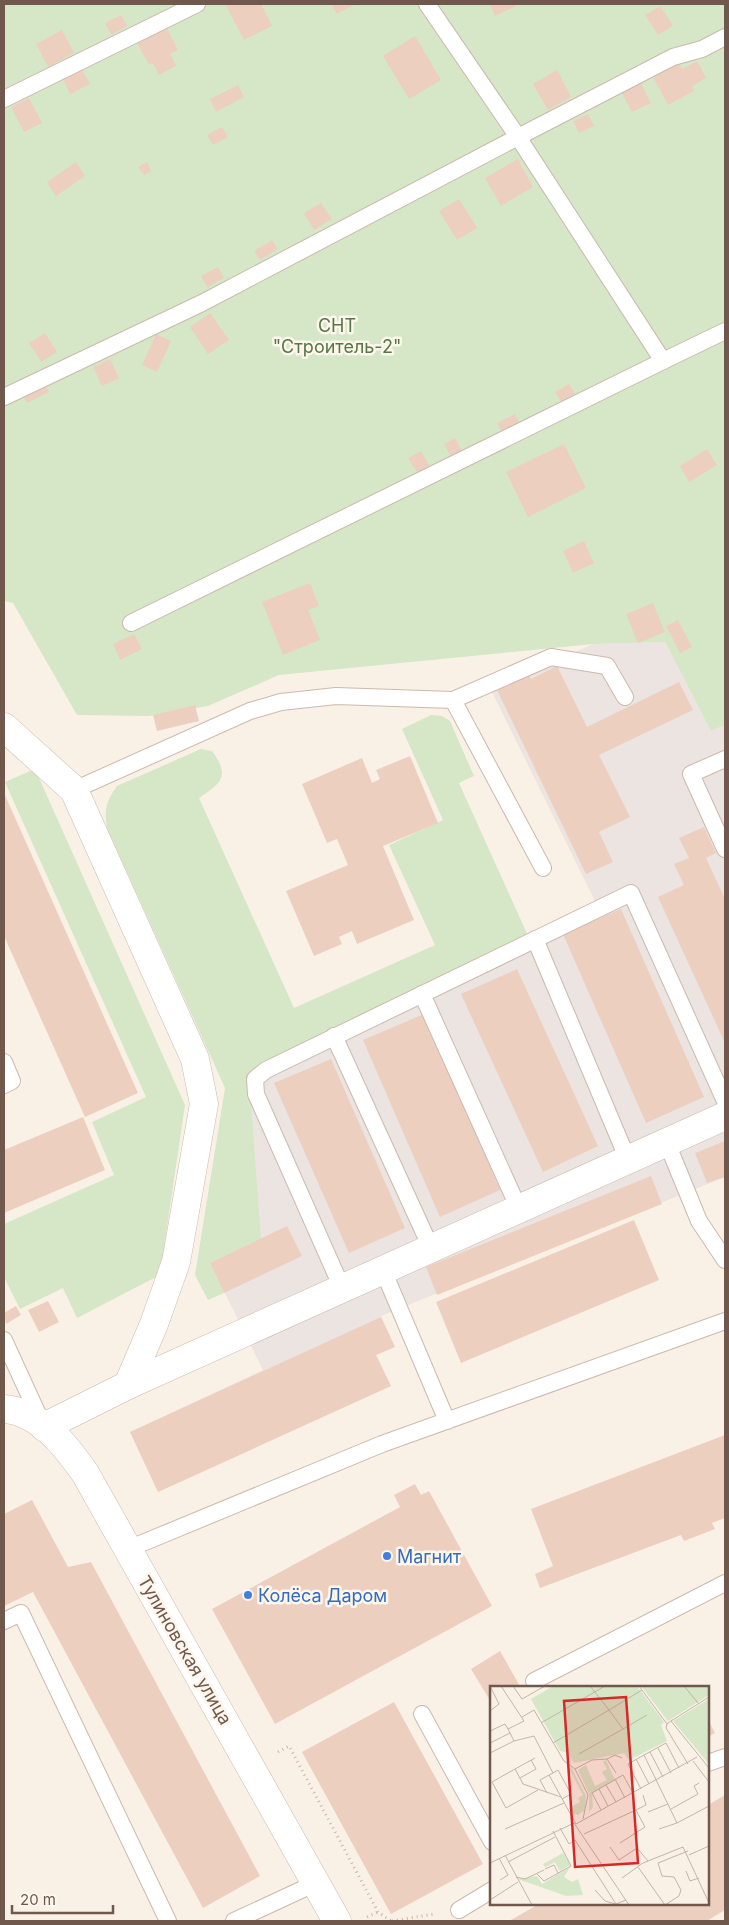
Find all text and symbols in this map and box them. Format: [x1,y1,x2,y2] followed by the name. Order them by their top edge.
[273,315,401,357] park label: СНТ "Строитель-2"
[397,1546,462,1567] place label: Магнит
[381,1550,393,1562] marker: Магнит
[134,1572,236,1728] street label: Тулиновская улица
[258,1585,387,1606] place label: Колёса Даром
[242,1589,254,1601] marker: Колёса Даром
[490,1686,709,1905] inset map
[12,1882,114,1914] scale bar
[20,1890,56,1909] text: 20 m

